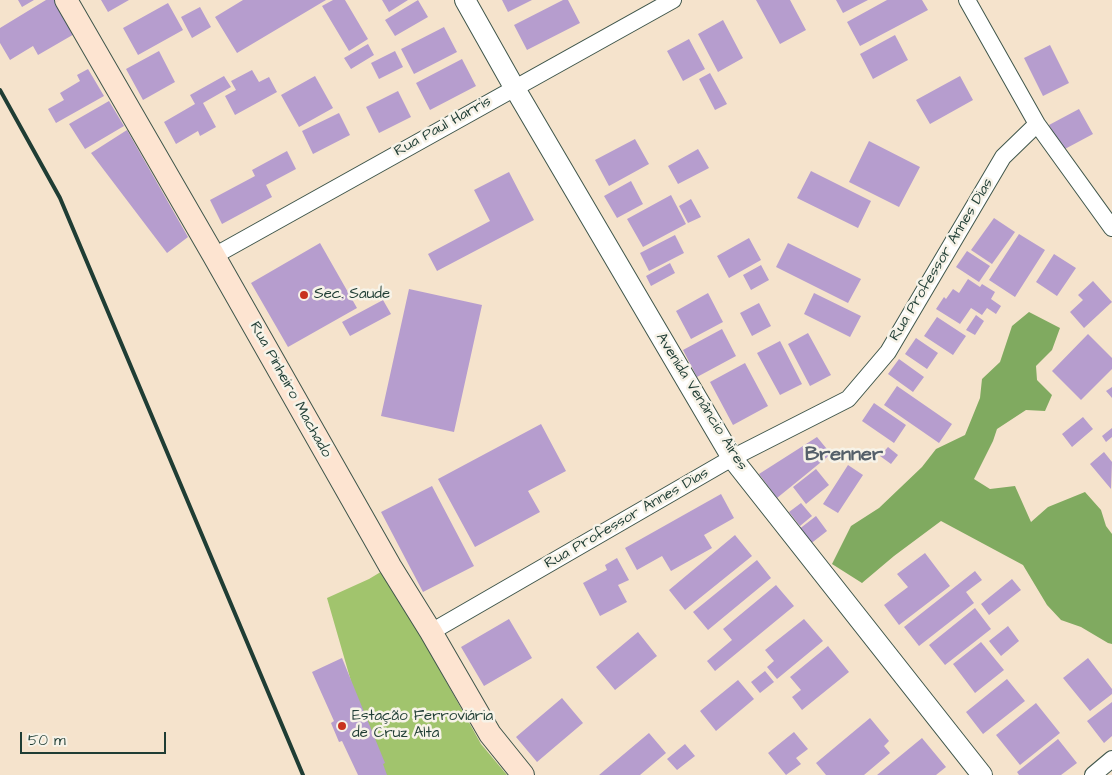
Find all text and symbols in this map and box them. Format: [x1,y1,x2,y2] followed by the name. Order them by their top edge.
[391,93,495,161] street label: Rua Paul Harris
[886,175,998,345] street label: Rua Professor Annes Dias
[314,286,390,304] place label: Sec. Saude
[298,289,310,301] marker: Sec. Saude
[245,319,335,461] street label: Rua Pinheiro Machado
[651,330,751,474] street label: Avenida Venâncio Aires
[805,444,883,468] district label: Brenner
[542,465,712,573] street label: Rua Professor Annes Dias
[352,708,493,743] place label: Estação Ferroviária de Cruz Alta
[336,720,348,732] marker: Estação Ferroviária de Cruz Alta
[22,722,169,754] scale bar
[28,730,66,751] text: 50 m

